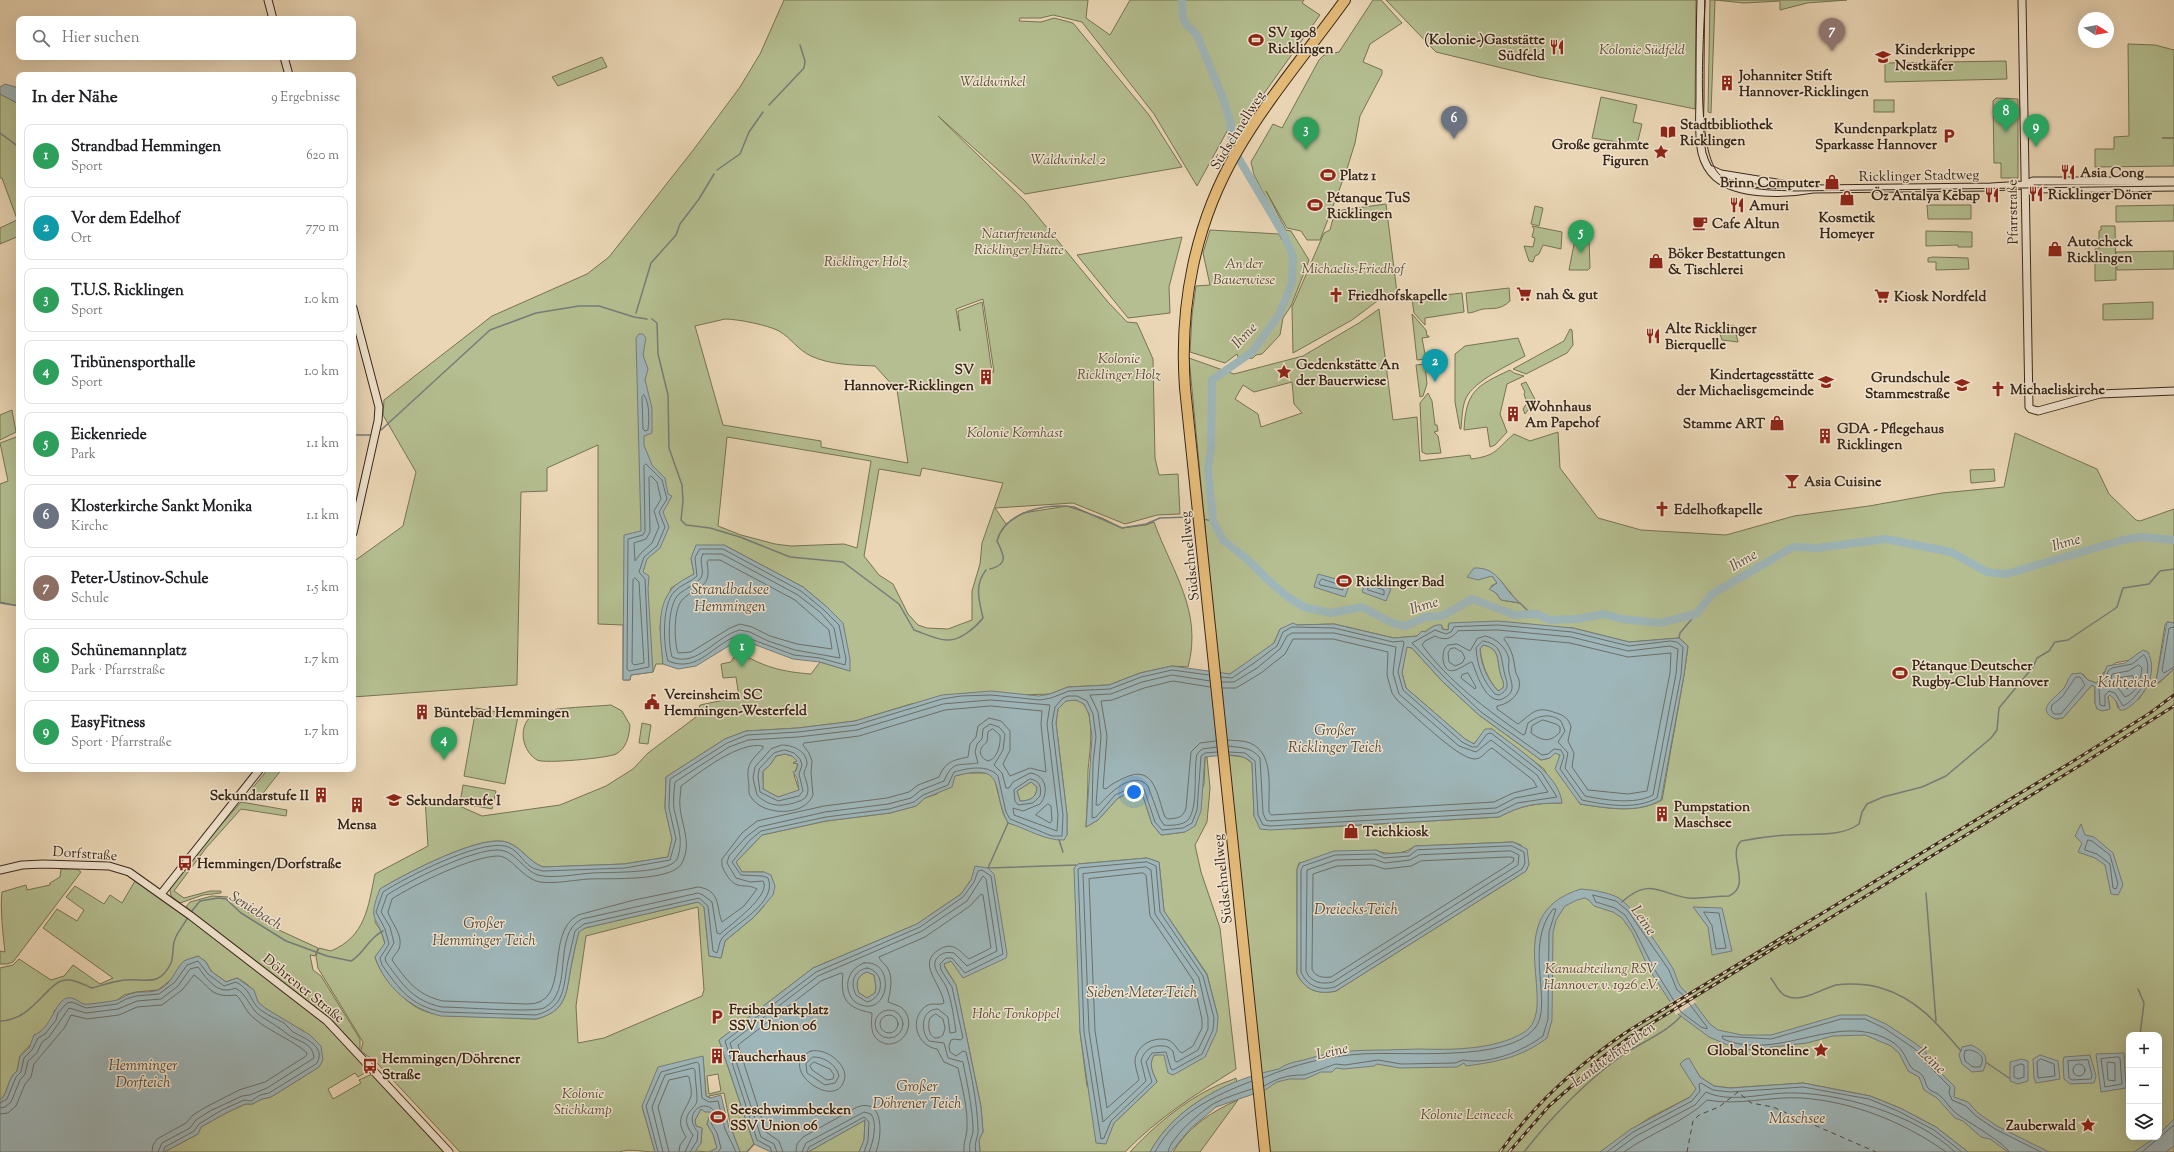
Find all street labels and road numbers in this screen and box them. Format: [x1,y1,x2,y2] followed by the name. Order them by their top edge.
[1206,87,1271,175] street label: Südschnellweg
[1858,166,1980,188] street label: Ricklinger Stadtweg
[2003,179,2025,245] street label: Pfarrstraße
[1176,510,1206,602] street label: Südschnellweg
[1209,833,1239,925] street label: Südschnellweg
[52,843,118,867] street label: Dorfstraße
[258,950,348,1029] street label: Döhrener Straße

